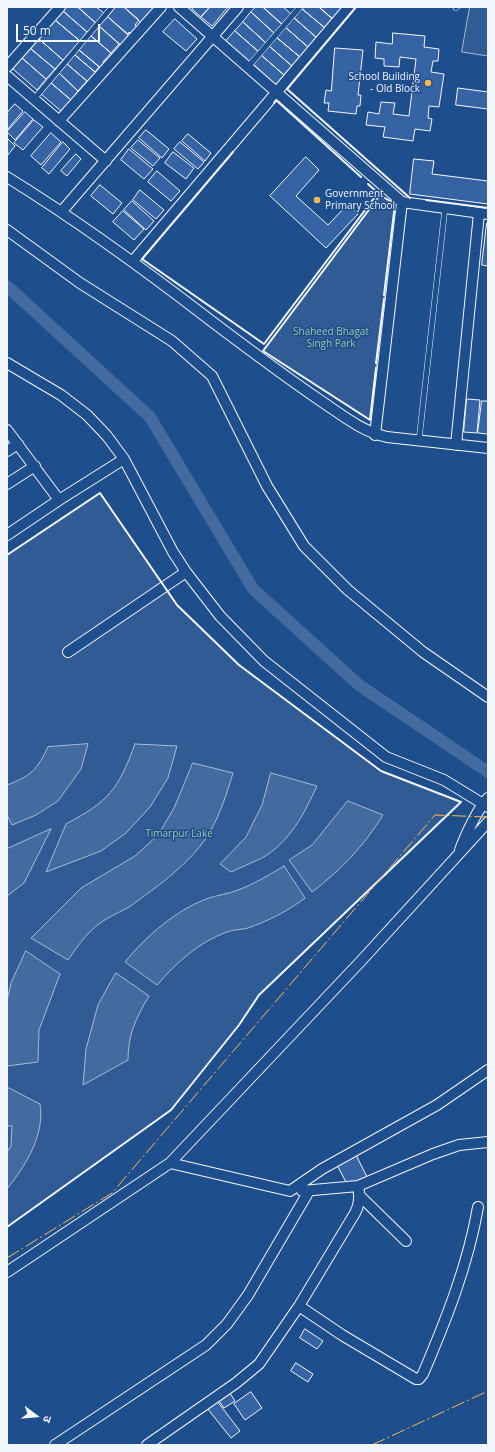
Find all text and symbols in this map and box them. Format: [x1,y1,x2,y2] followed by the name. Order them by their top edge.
[18,16,102,42] scale bar
[23,22,51,39] text: 50 m
[349,71,420,94] place label: School Building - Old Block
[423,78,433,88] marker: School Building - Old Block
[325,188,395,212] place label: Government Primary School
[312,195,322,205] marker: Government Primary School
[293,326,369,350] park label: Shaheed Bhagat Singh Park
[145,828,213,840] park label: Timarpur Lake
[16,1396,56,1436] north arrow
[40,1414,56,1425] text: उ

